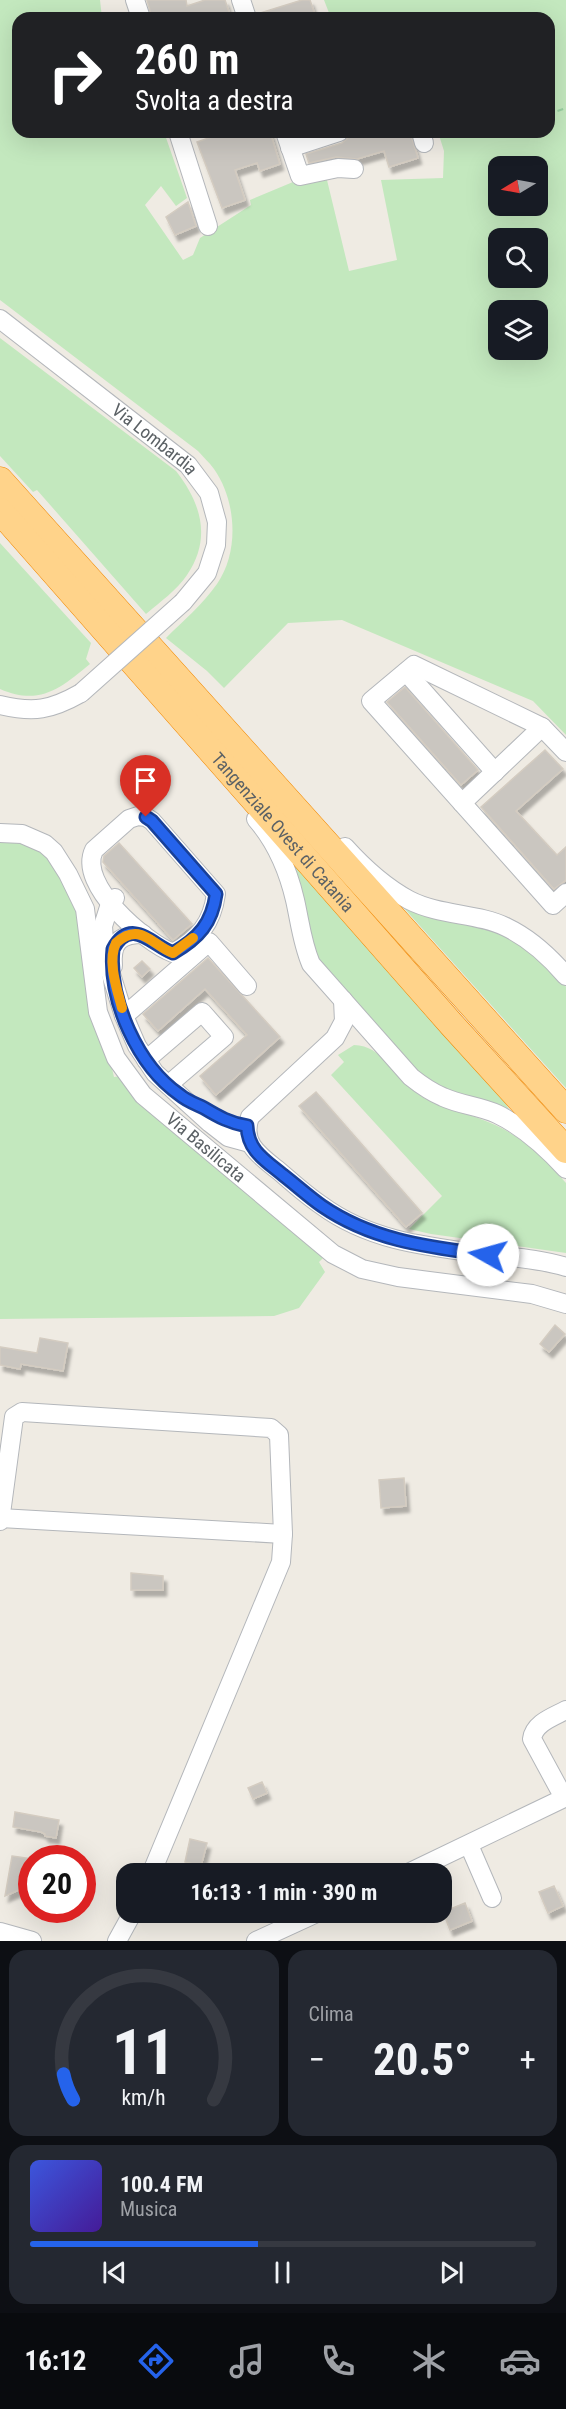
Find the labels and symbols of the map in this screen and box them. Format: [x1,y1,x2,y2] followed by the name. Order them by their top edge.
[488,156,548,216] north arrow
[108,399,202,478] street label: Via Lombardia
[207,748,359,916] street label: Tangenziale Ovest di Catania
[120,755,171,817] pin
[162,1108,250,1186] street label: Via Basilicata
[456,1223,520,1287] position arrow
[18,1845,96,1923] speed limit sign: 20

